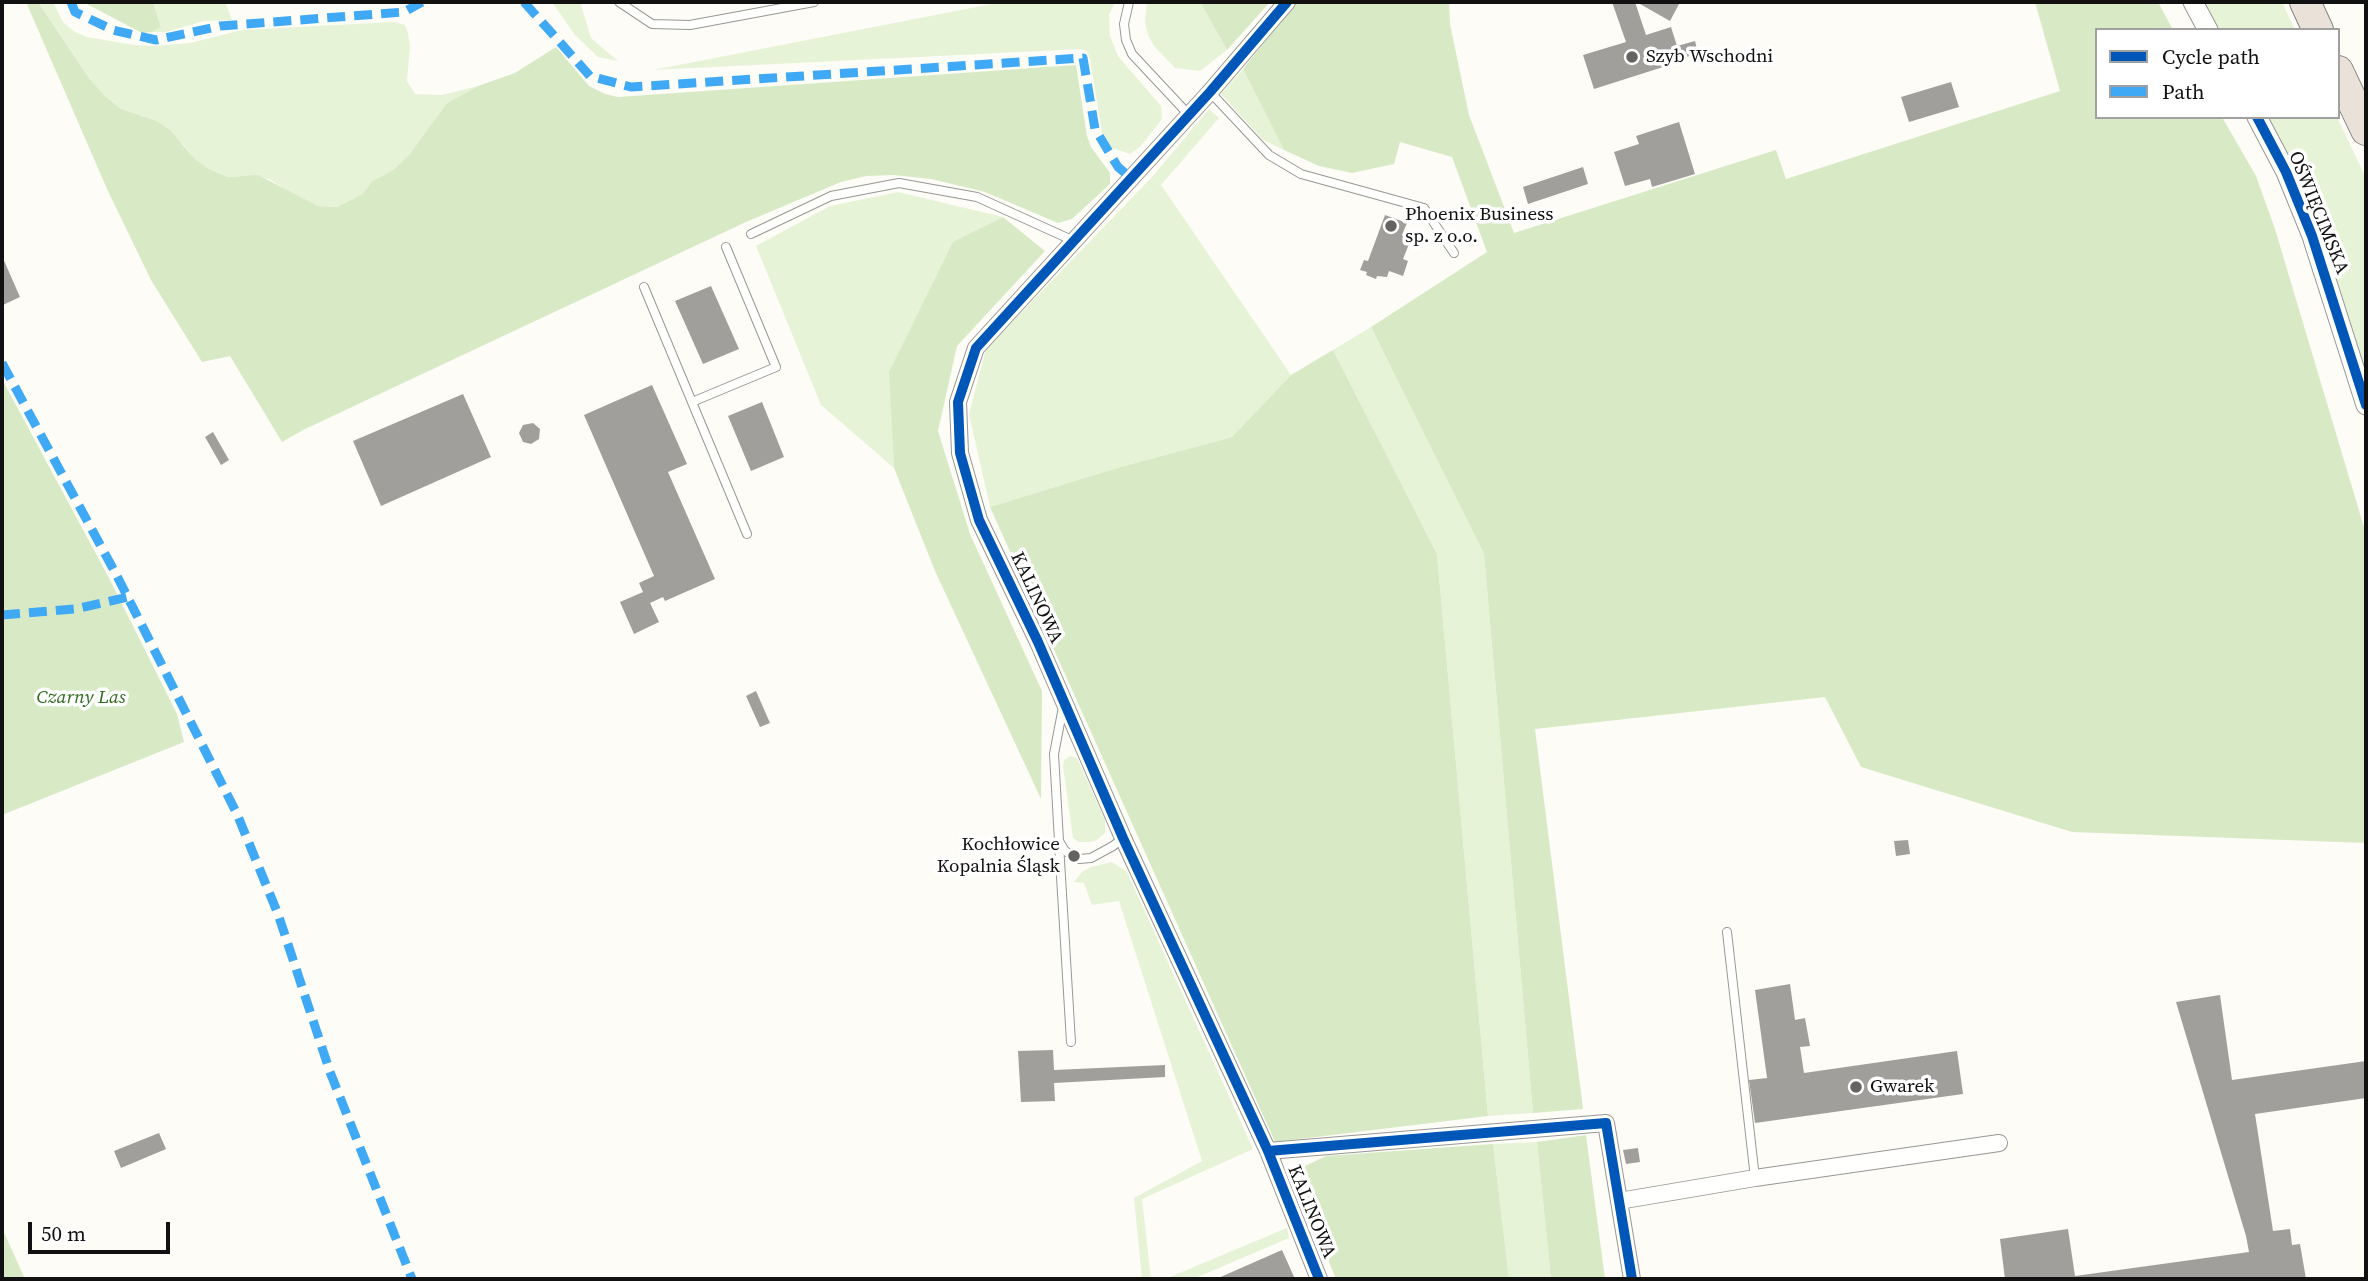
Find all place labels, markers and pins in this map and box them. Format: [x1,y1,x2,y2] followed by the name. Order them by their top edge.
[1646,46,1773,68] place label: Szyb Wschodni
[1624,49,1640,65] marker: Szyb Wschodni
[1405,204,1554,248] place label: Phoenix Business sp. z o.o.
[1383,218,1399,234] marker: Phoenix Business sp. z o.o.
[937,834,1060,878] place label: Kochłowice Kopalnia Śląsk
[1066,848,1082,864] marker: Kochłowice Kopalnia Śląsk
[1870,1076,1934,1098] place label: Gwarek
[1848,1079,1864,1095] marker: Gwarek

